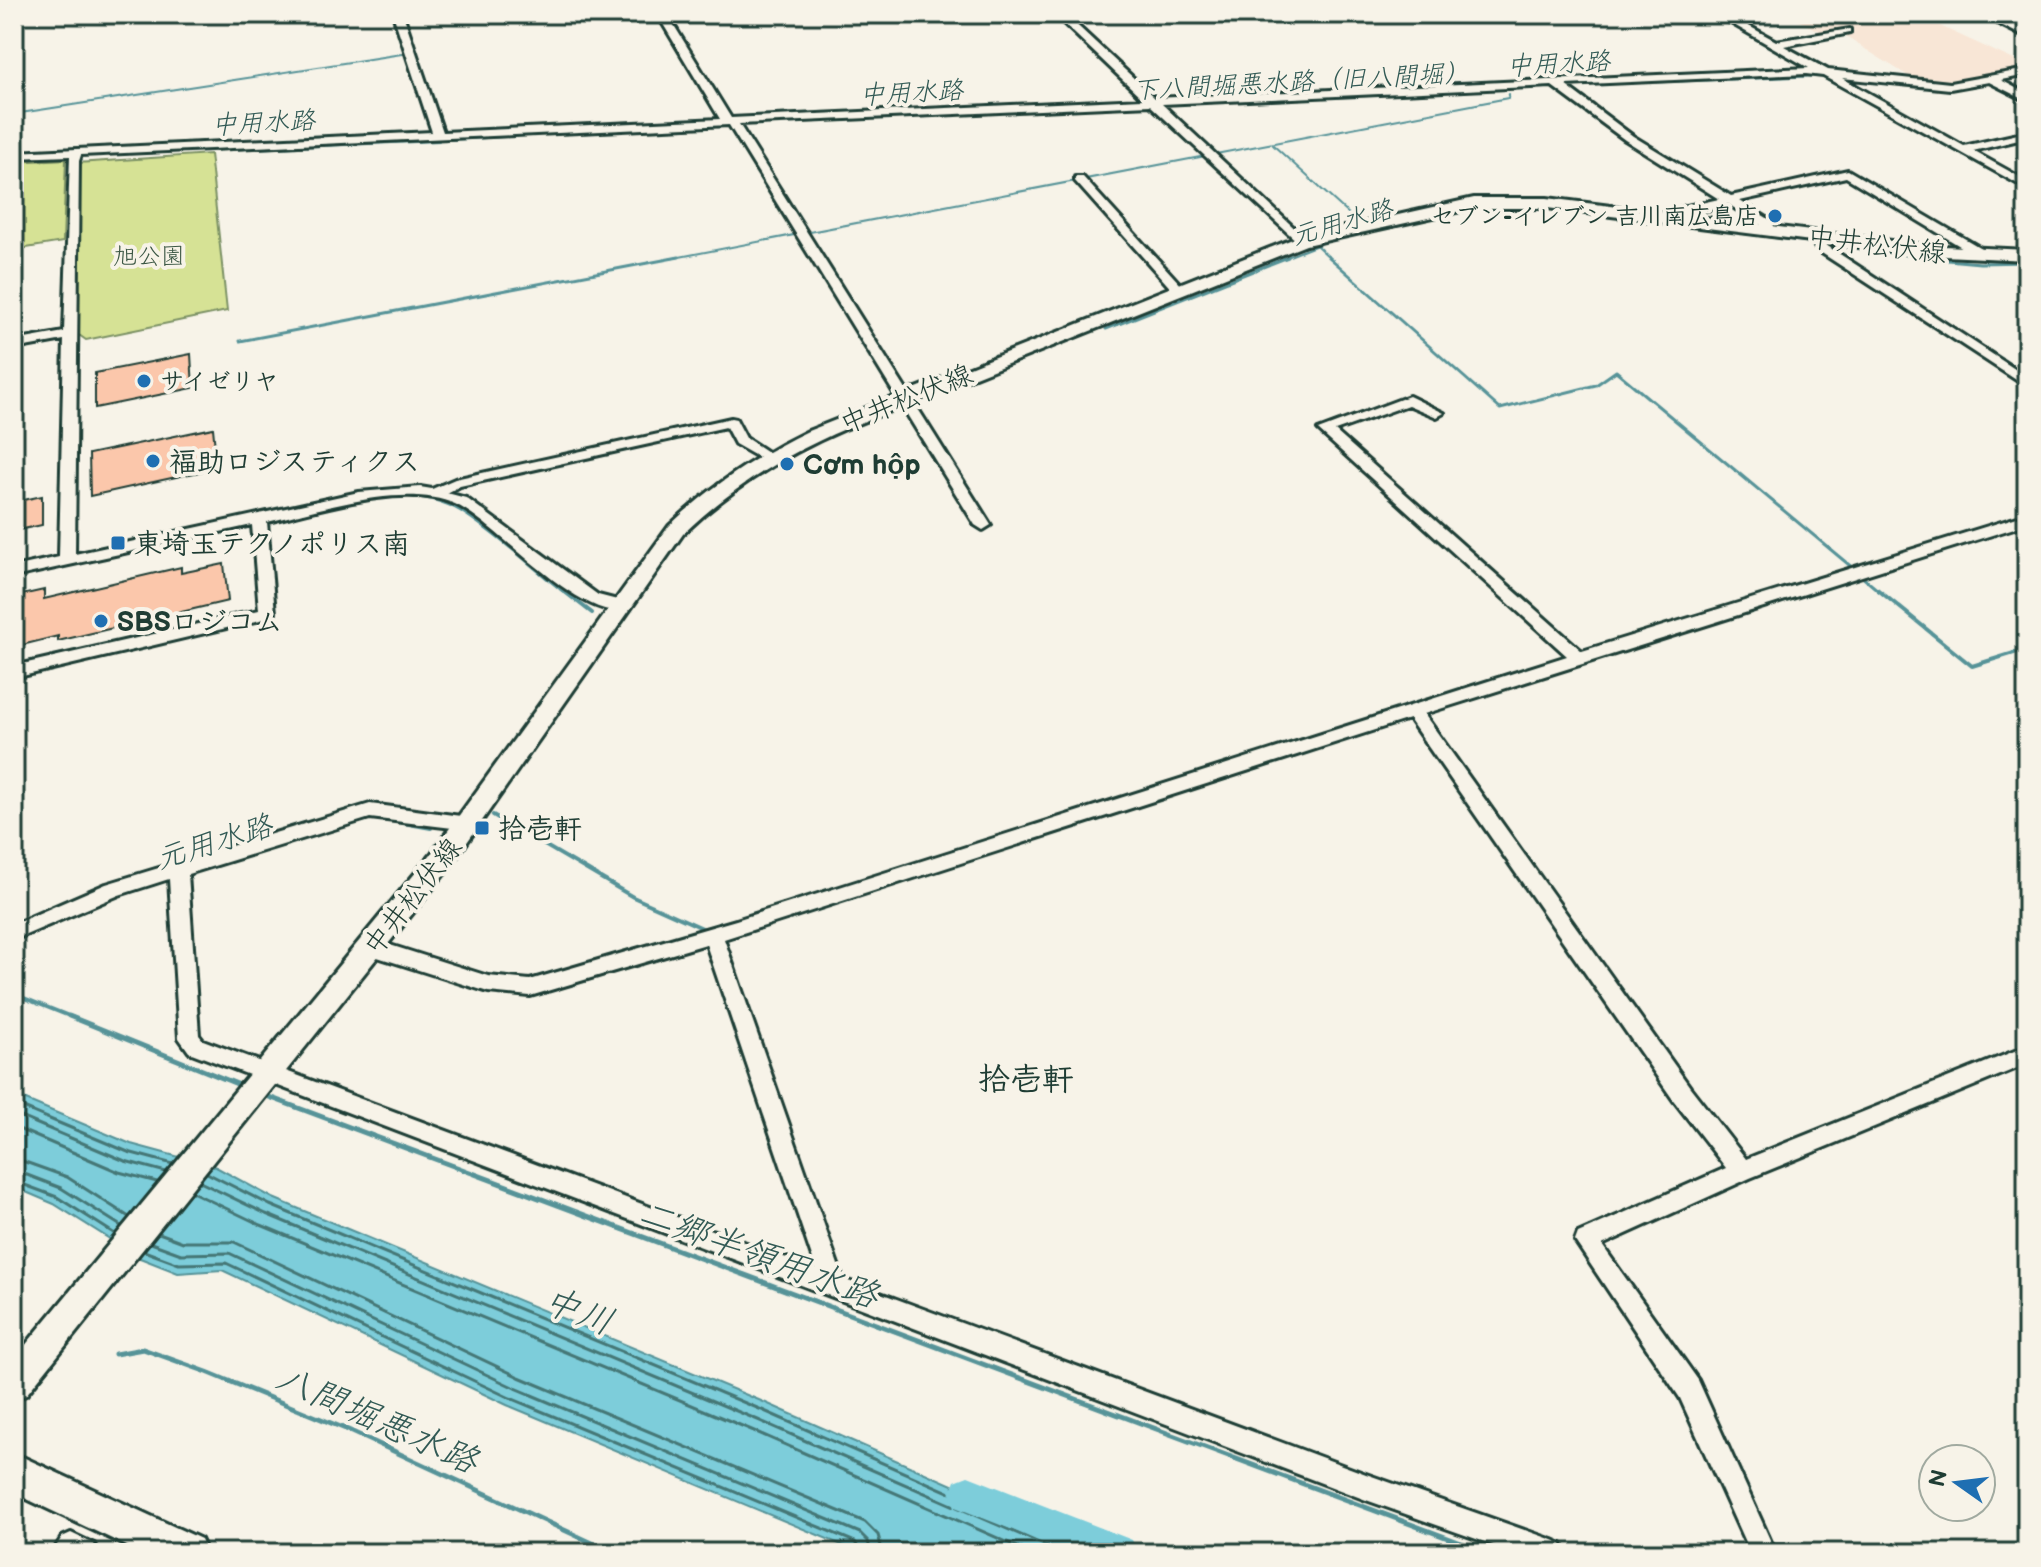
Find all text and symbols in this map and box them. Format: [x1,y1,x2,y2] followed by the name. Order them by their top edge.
[1505,46,1613,83] water label: 中用水路
[1131,58,1471,107] water label: 下八間堀悪水路（旧八間堀）
[858,75,966,112] water label: 中用水路
[210,105,318,142] water label: 中用水路
[1288,194,1399,253] water label: 元用水路
[1431,202,1759,231] place label: セブン-イレブン 吉川南広島店
[1766,207,1784,225] marker: セブン-イレブン 吉川南広島店
[1805,221,1948,270] street label: 中井松伏線
[113,242,185,271] park label: 旭公園
[835,358,978,441] street label: 中井松伏線
[160,367,279,396] place label: サイゼリヤ
[135,372,153,390] marker: サイゼリヤ
[169,446,420,479] place label: 福助ロジスティクス
[803,449,920,482] place label: Cơm hộp
[144,452,162,470] marker: 福助ロジスティクス
[778,455,796,473] marker: Cơm hộp
[134,528,410,561] place label: 東埼玉テクノポリス南
[109,534,127,552] marker: 東埼玉テクノポリス南
[117,606,283,639] place label: SBSロジコム
[92,612,110,630] marker: SBSロジコム
[152,808,279,878] water label: 元用水路
[498,813,582,846] place label: 拾壱軒
[473,819,491,837] marker: 拾壱軒
[357,832,469,962] street label: 中井松伏線
[978,1061,1074,1100] district label: 拾壱軒
[632,1192,886,1319] water label: 二郷半領用水路
[537,1279,619,1345] water label: 中川
[270,1357,486,1485] water label: 八間堀悪水路
[1917,1443,1997,1523] north arrow
[1924,1467,1954,1490] text: N

